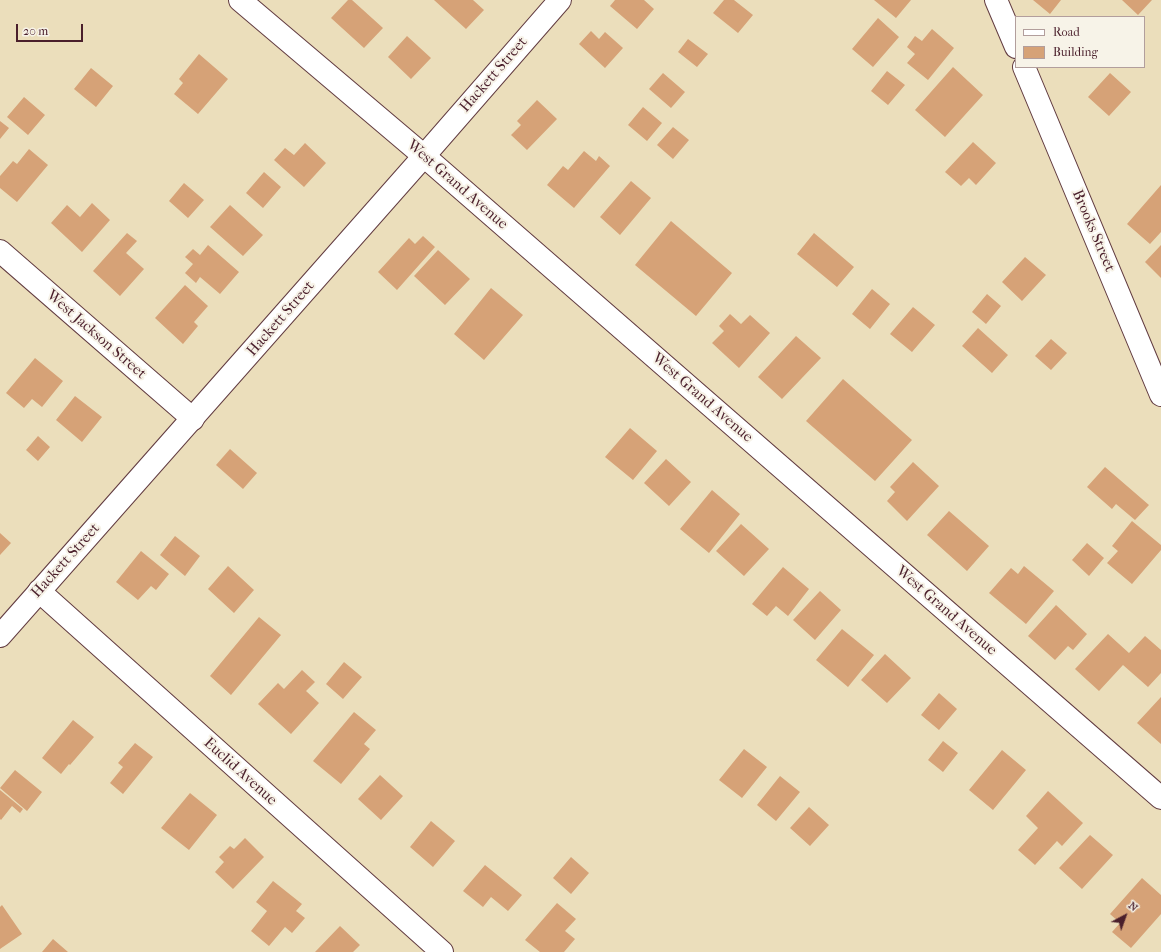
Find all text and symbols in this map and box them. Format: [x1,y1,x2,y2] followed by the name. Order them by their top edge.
[18,16,85,42] scale bar
[1015,16,1145,68] legend
[23,24,48,38] text: 20 m
[1053,25,1080,39] text: Road
[456,34,532,116] street label: Hackett Street
[1053,45,1098,59] text: Building
[403,136,511,234] street label: West Grand Avenue
[1068,187,1118,275] street label: Brooks Street
[243,278,319,360] street label: Hackett Street
[42,287,150,383] street label: West Jackson Street
[648,349,756,447] street label: West Grand Avenue
[28,520,104,602] street label: Hackett Street
[892,562,1000,660] street label: West Grand Avenue
[200,734,280,810] street label: Euclid Avenue
[1105,896,1145,936] north arrow
[1126,899,1141,914] text: N

